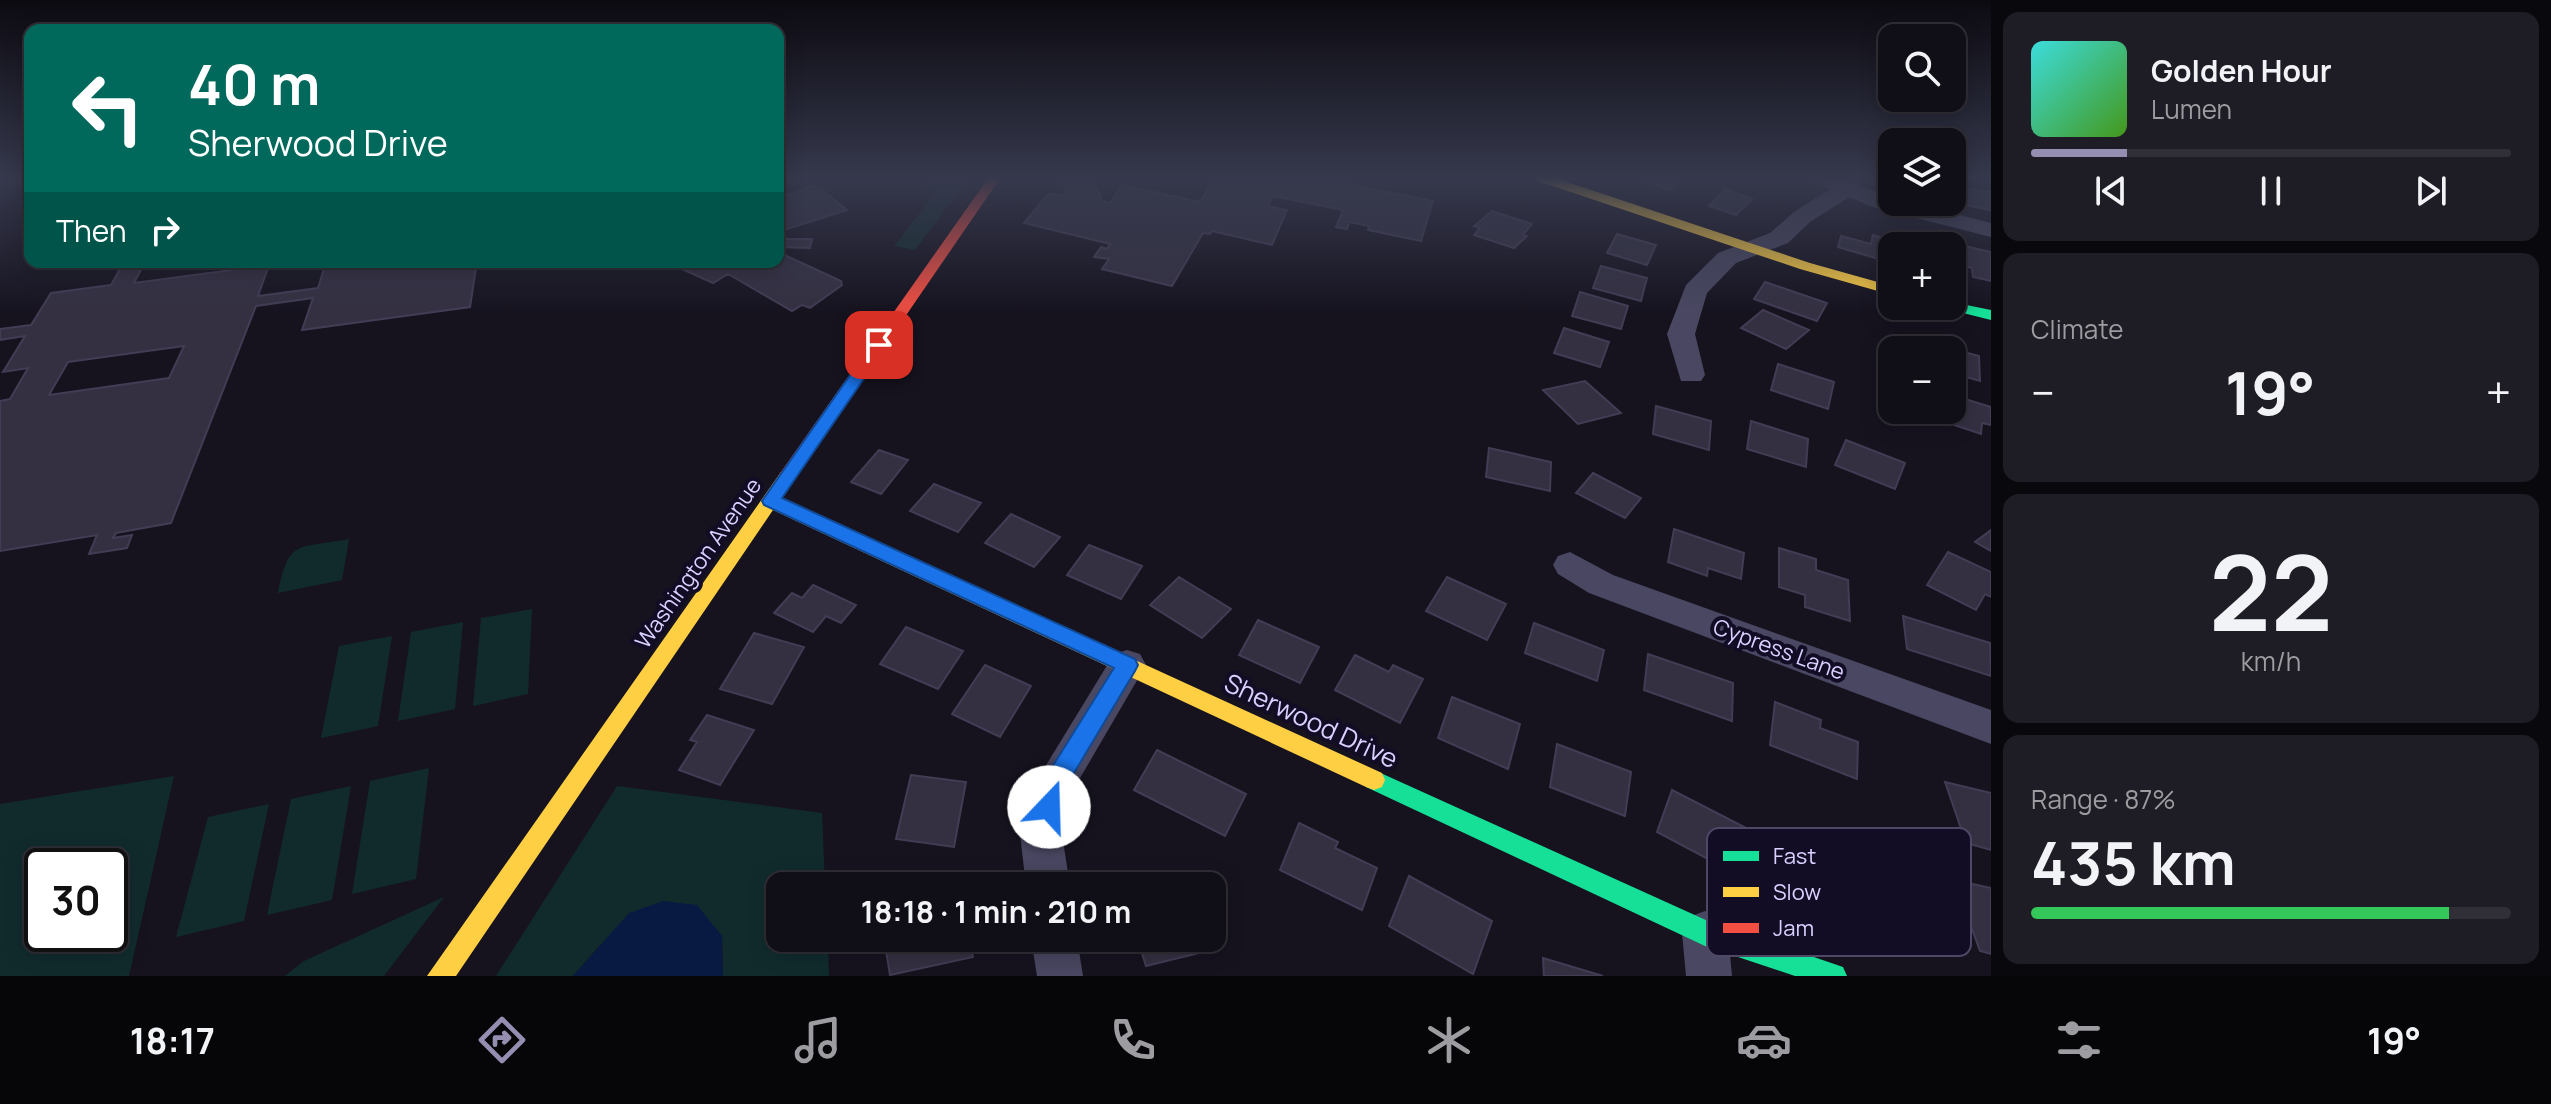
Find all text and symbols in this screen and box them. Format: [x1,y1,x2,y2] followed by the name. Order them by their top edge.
[1878,24,1966,424] map controls
[1878,24,1966,112] button: search
[188,45,320,122] text: 40 m
[2151,50,2332,91] text: Golden Hour
[56,56,160,160] icon: left
[2151,91,2232,127] text: Lumen
[188,118,448,167] text: Sherwood Drive
[1878,128,1966,216] button: layers
[2089,169,2133,213] icon: previous
[2249,169,2293,213] icon: pause
[2409,169,2453,213] icon: next
[143,208,187,252] icon: right
[56,210,127,251] text: Then
[1878,232,1966,320] button: +
[845,311,913,379] pin
[2031,311,2123,347] text: Climate
[857,323,901,367] icon: arrive
[1878,336,1966,424] button: −
[2225,351,2315,433] text: 19°
[2031,362,2055,422] text: −
[2486,362,2511,422] text: +
[628,472,768,654] street label: Washington Avenue
[2209,520,2333,662] text: 22
[1709,611,1849,687] street label: Cypress Lane
[2241,643,2301,679] text: km/h
[1219,664,1404,776] street label: Sherwood Drive
[1007,765,1091,849] position arrow
[2031,781,2176,817] text: Range · 87%
[2031,821,2236,903] text: 435 km
[1707,828,1971,956] legend
[1773,841,1816,871] text: Fast
[24,848,128,952] speed limit sign: 30
[1773,877,1821,907] text: Slow
[861,891,1131,932] text: 18:18 · 1 min · 210 m
[1773,913,1814,943] text: Jam
[474,1012,530,1068] icon: directions
[790,1012,846,1068] icon: music
[1105,1012,1161,1068] icon: phone
[1421,1012,1477,1068] icon: climate
[1736,1012,1792,1068] icon: car
[2051,1012,2107,1068] icon: filters
[130,1016,215,1065] text: 18:17
[2367,1016,2421,1065] text: 19°

